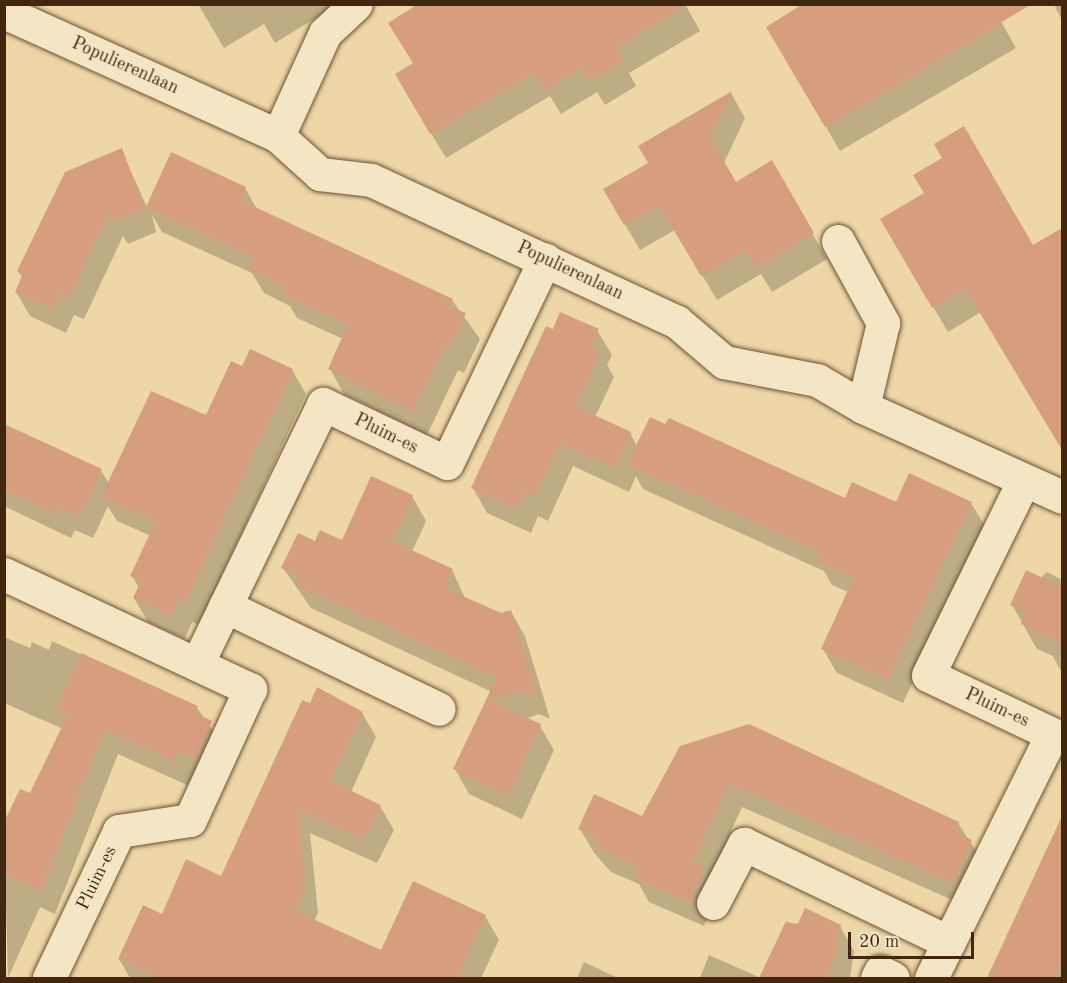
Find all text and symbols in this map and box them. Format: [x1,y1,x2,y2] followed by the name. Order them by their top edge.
[68,33,182,99] street label: Populierenlaan
[513,237,627,305] street label: Populierenlaan
[350,409,422,459] street label: Pluim-es
[961,684,1033,732] street label: Pluim-es
[72,842,122,914] street label: Pluim-es
[851,920,977,958] scale bar
[859,933,899,951] text: 20 m

